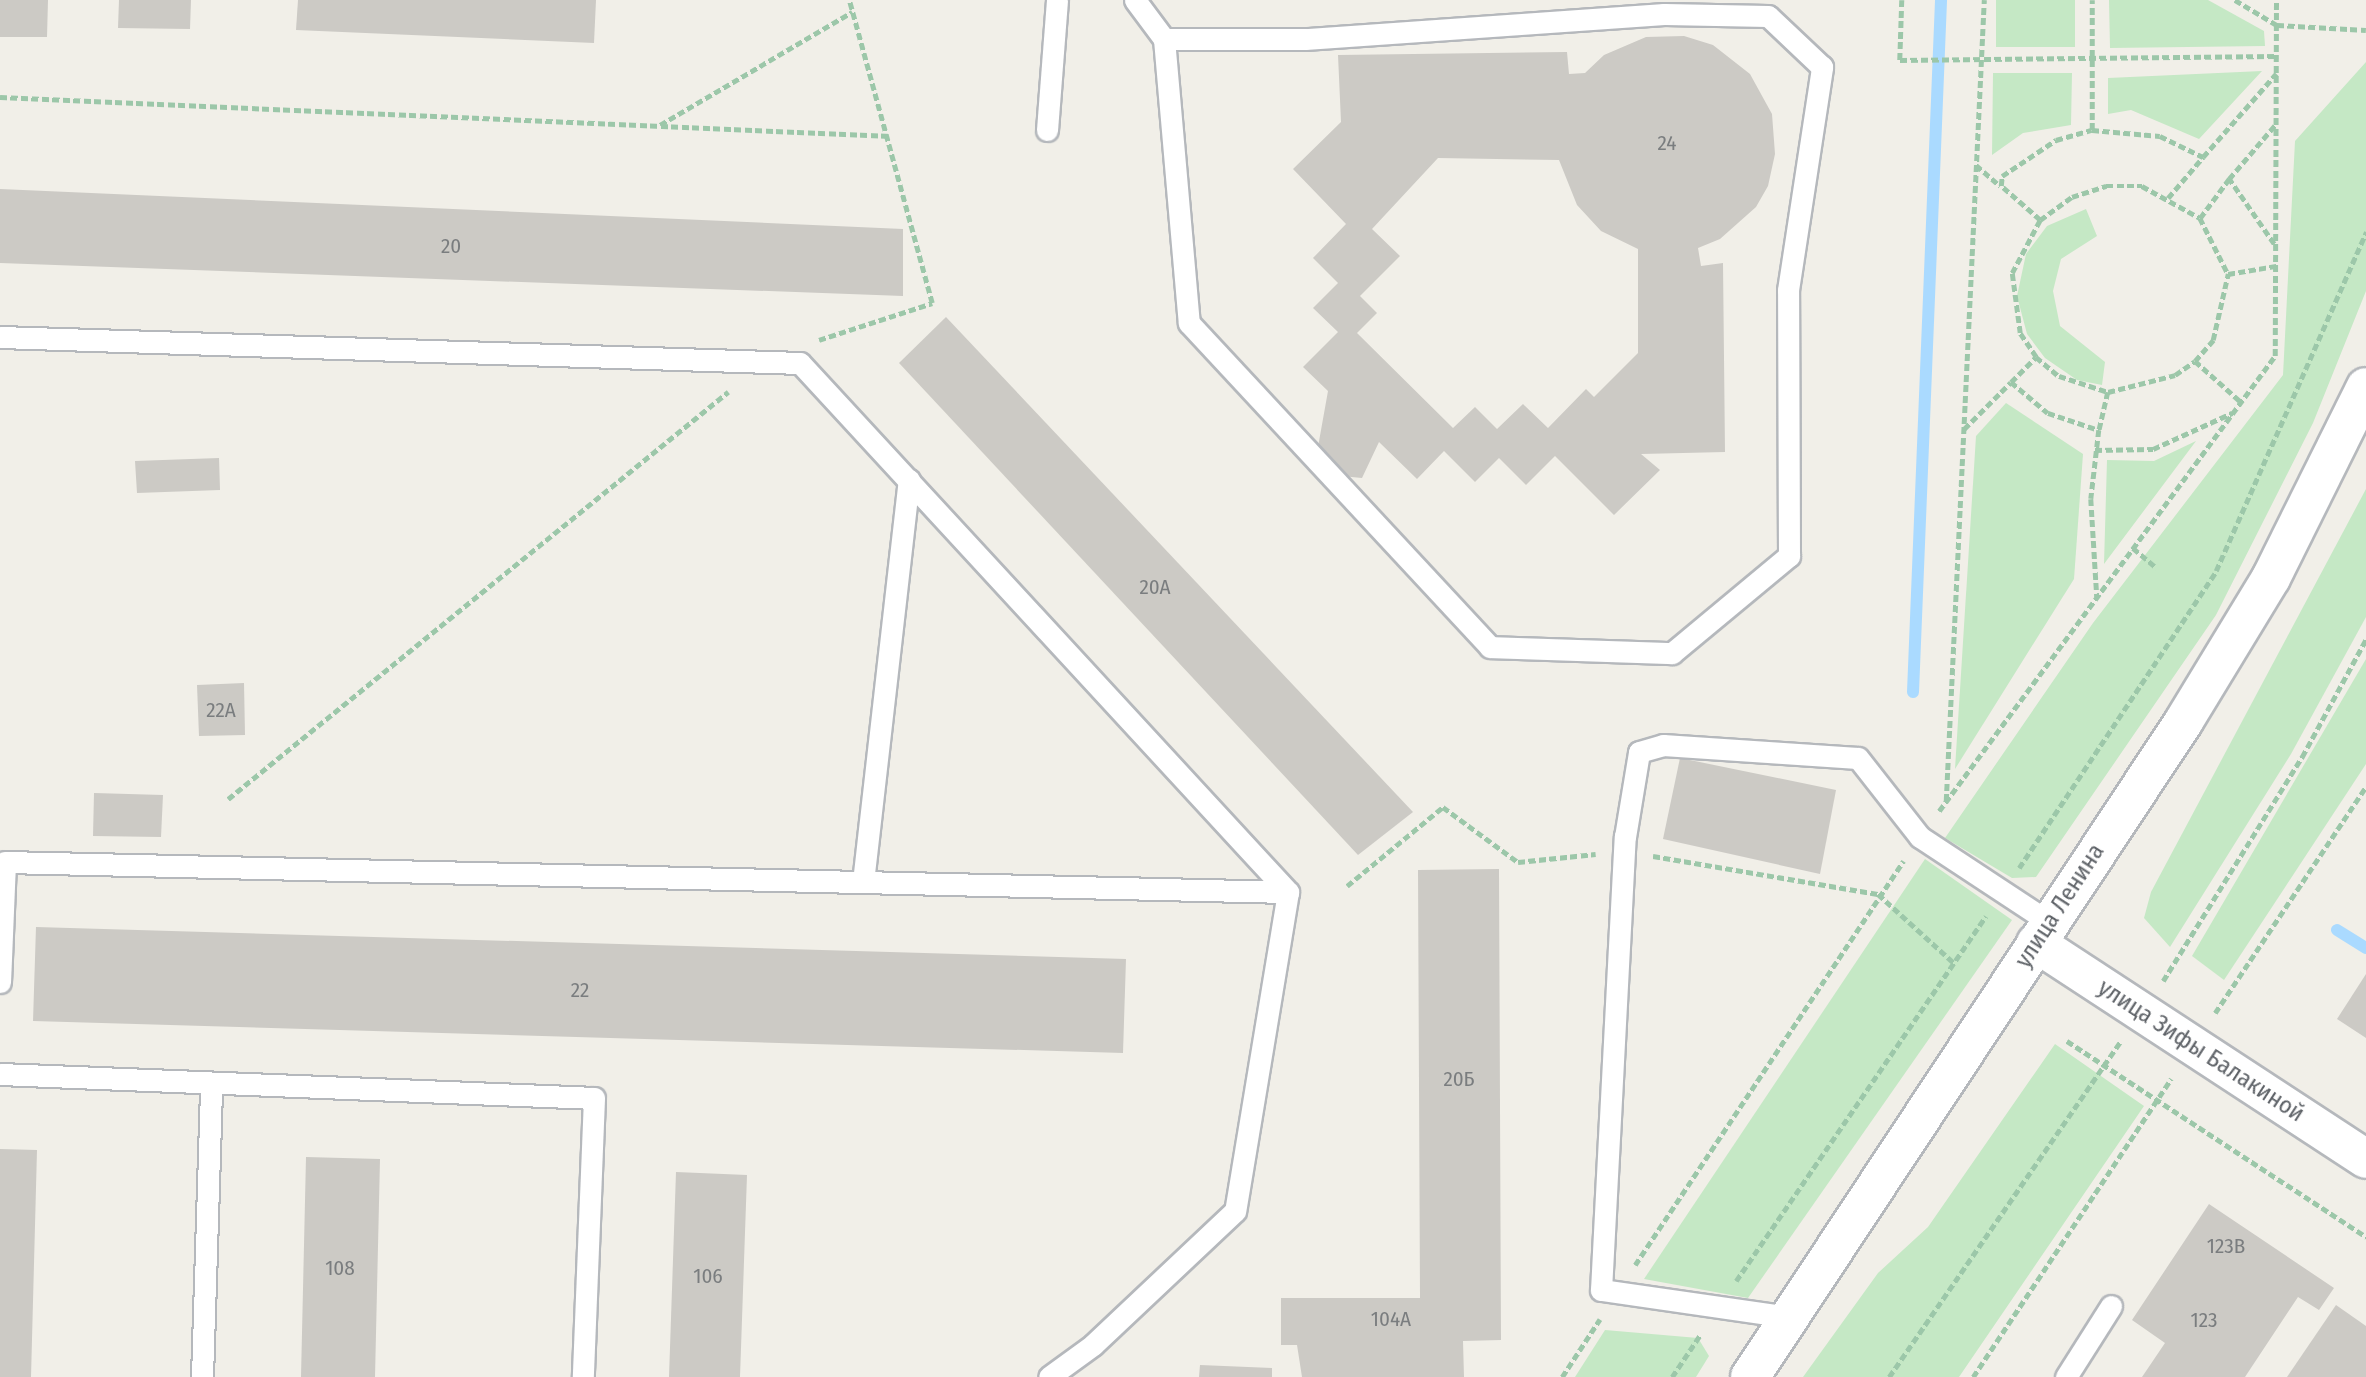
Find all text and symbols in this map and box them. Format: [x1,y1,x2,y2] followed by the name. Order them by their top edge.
[1657,130,1677,156] house number: 24
[441,233,461,259] house number: 20
[1139,574,1171,600] house number: 20А
[206,697,236,723] house number: 22А
[2009,839,2111,973] street label: улица Ленина
[2092,974,2310,1128] street label: улица Зифы Балакиной
[571,977,589,1003] house number: 22
[1443,1066,1475,1092] house number: 20Б
[2207,1233,2245,1259] house number: 123В
[325,1255,355,1281] house number: 108
[693,1263,723,1289] house number: 106
[1371,1306,1411,1332] house number: 104А
[2191,1307,2217,1333] house number: 123

